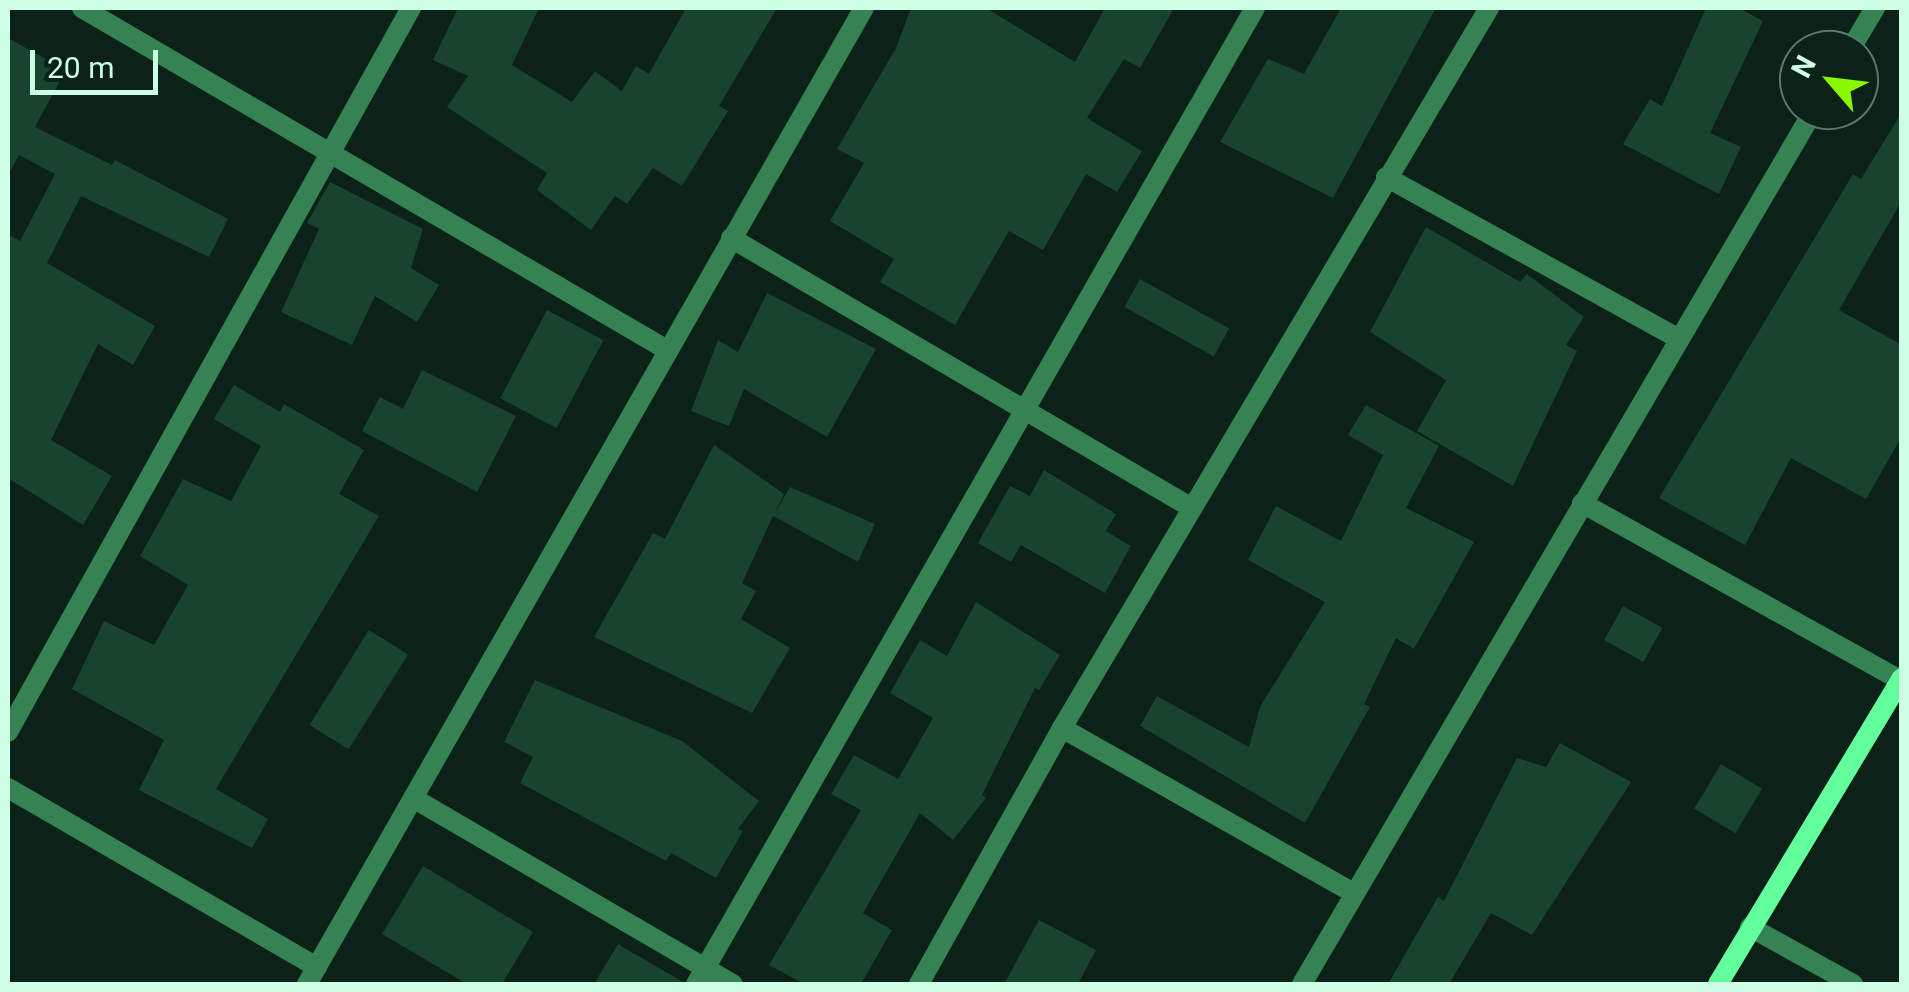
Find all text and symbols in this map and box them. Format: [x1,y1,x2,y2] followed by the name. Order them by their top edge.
[35,30,162,92] scale bar
[1779,30,1879,130] north arrow
[47,50,114,85] text: 20 m
[1785,50,1823,83] text: N

